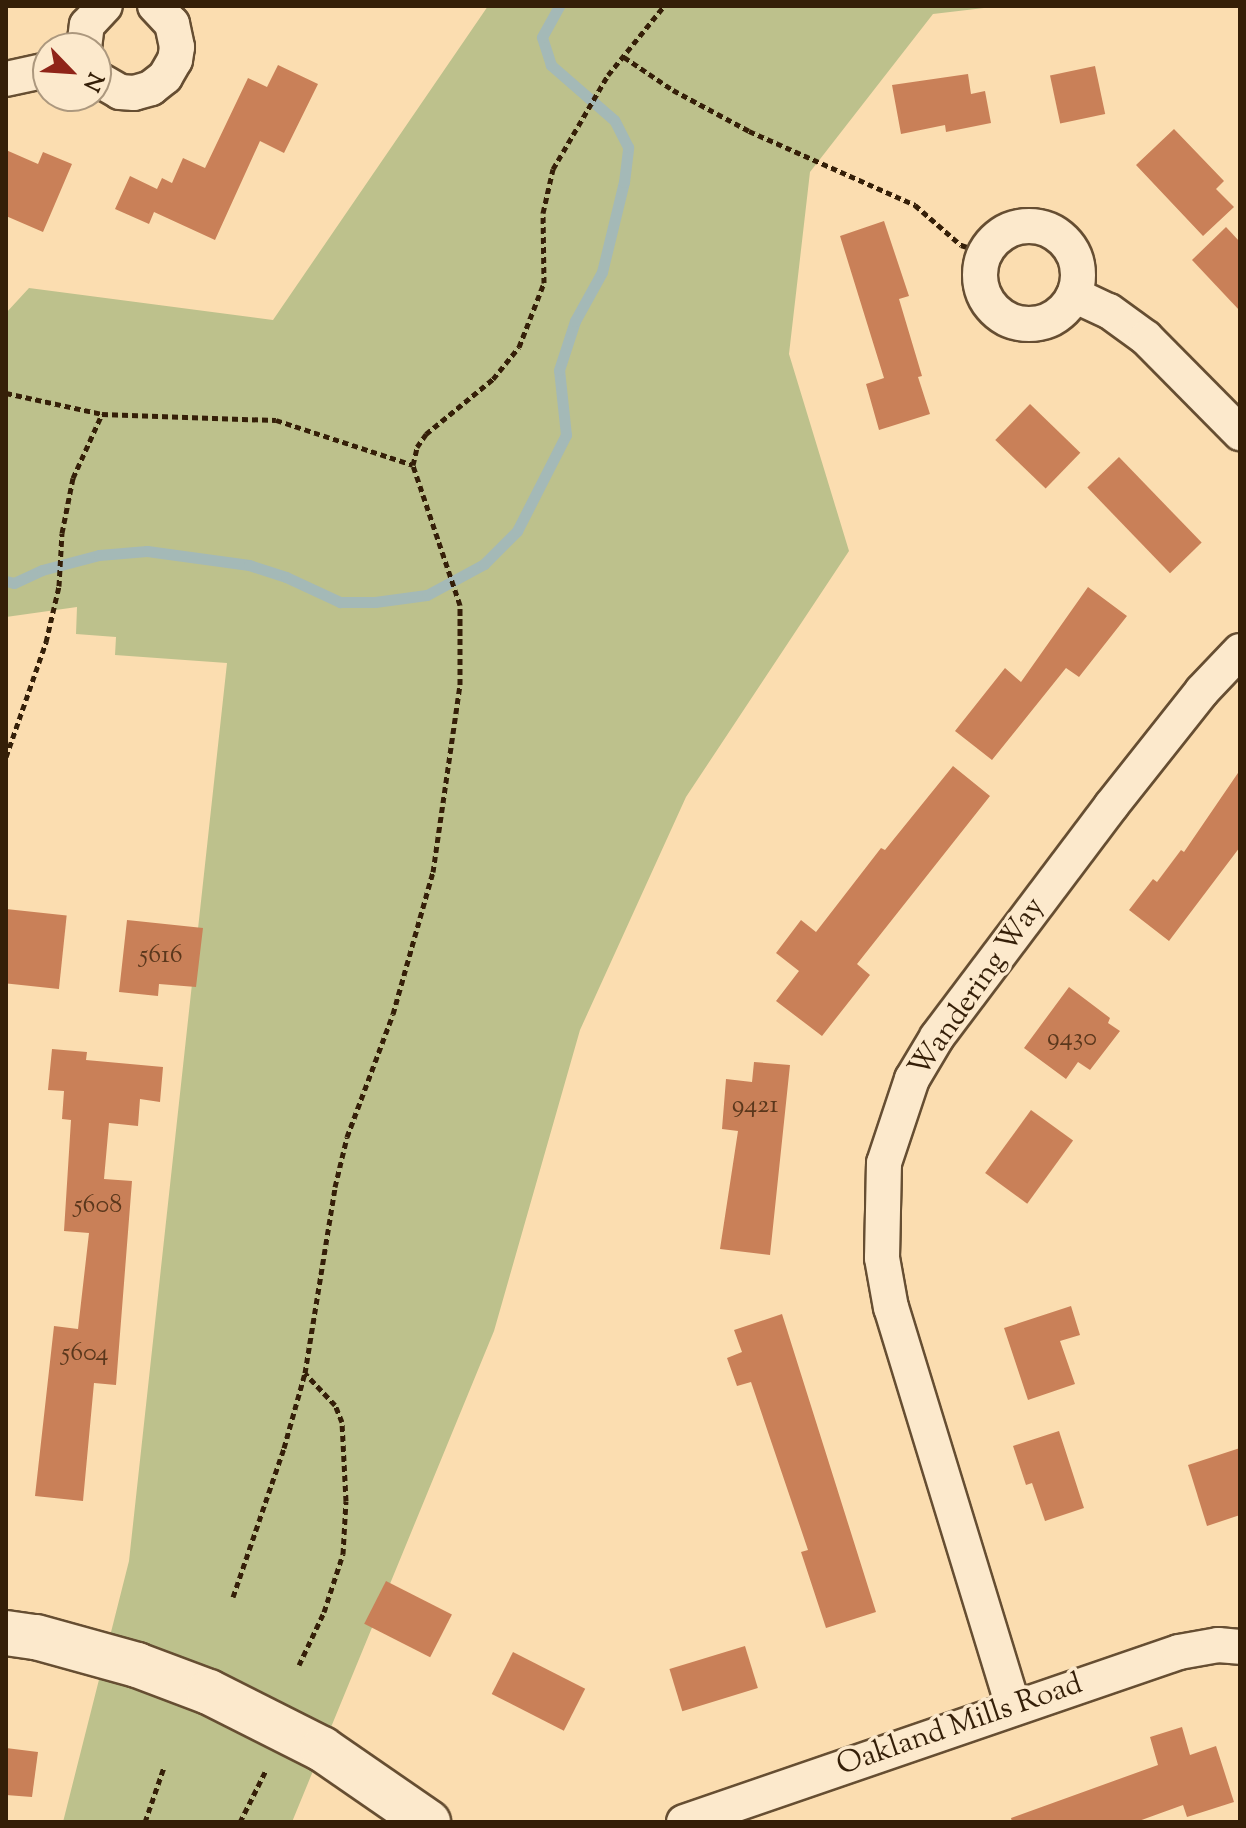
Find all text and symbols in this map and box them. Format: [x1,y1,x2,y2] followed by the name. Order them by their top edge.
[32,32,112,112] north arrow
[74,67,110,96] text: N
[903,891,1053,1085] street label: Wandering Way
[139,940,183,972] house number: 5616
[1047,1023,1097,1055] house number: 9430
[732,1090,778,1122] house number: 9421
[74,1190,122,1222] house number: 5608
[61,1338,109,1370] house number: 5604
[833,1667,1087,1785] street label: Oakland Mills Road

